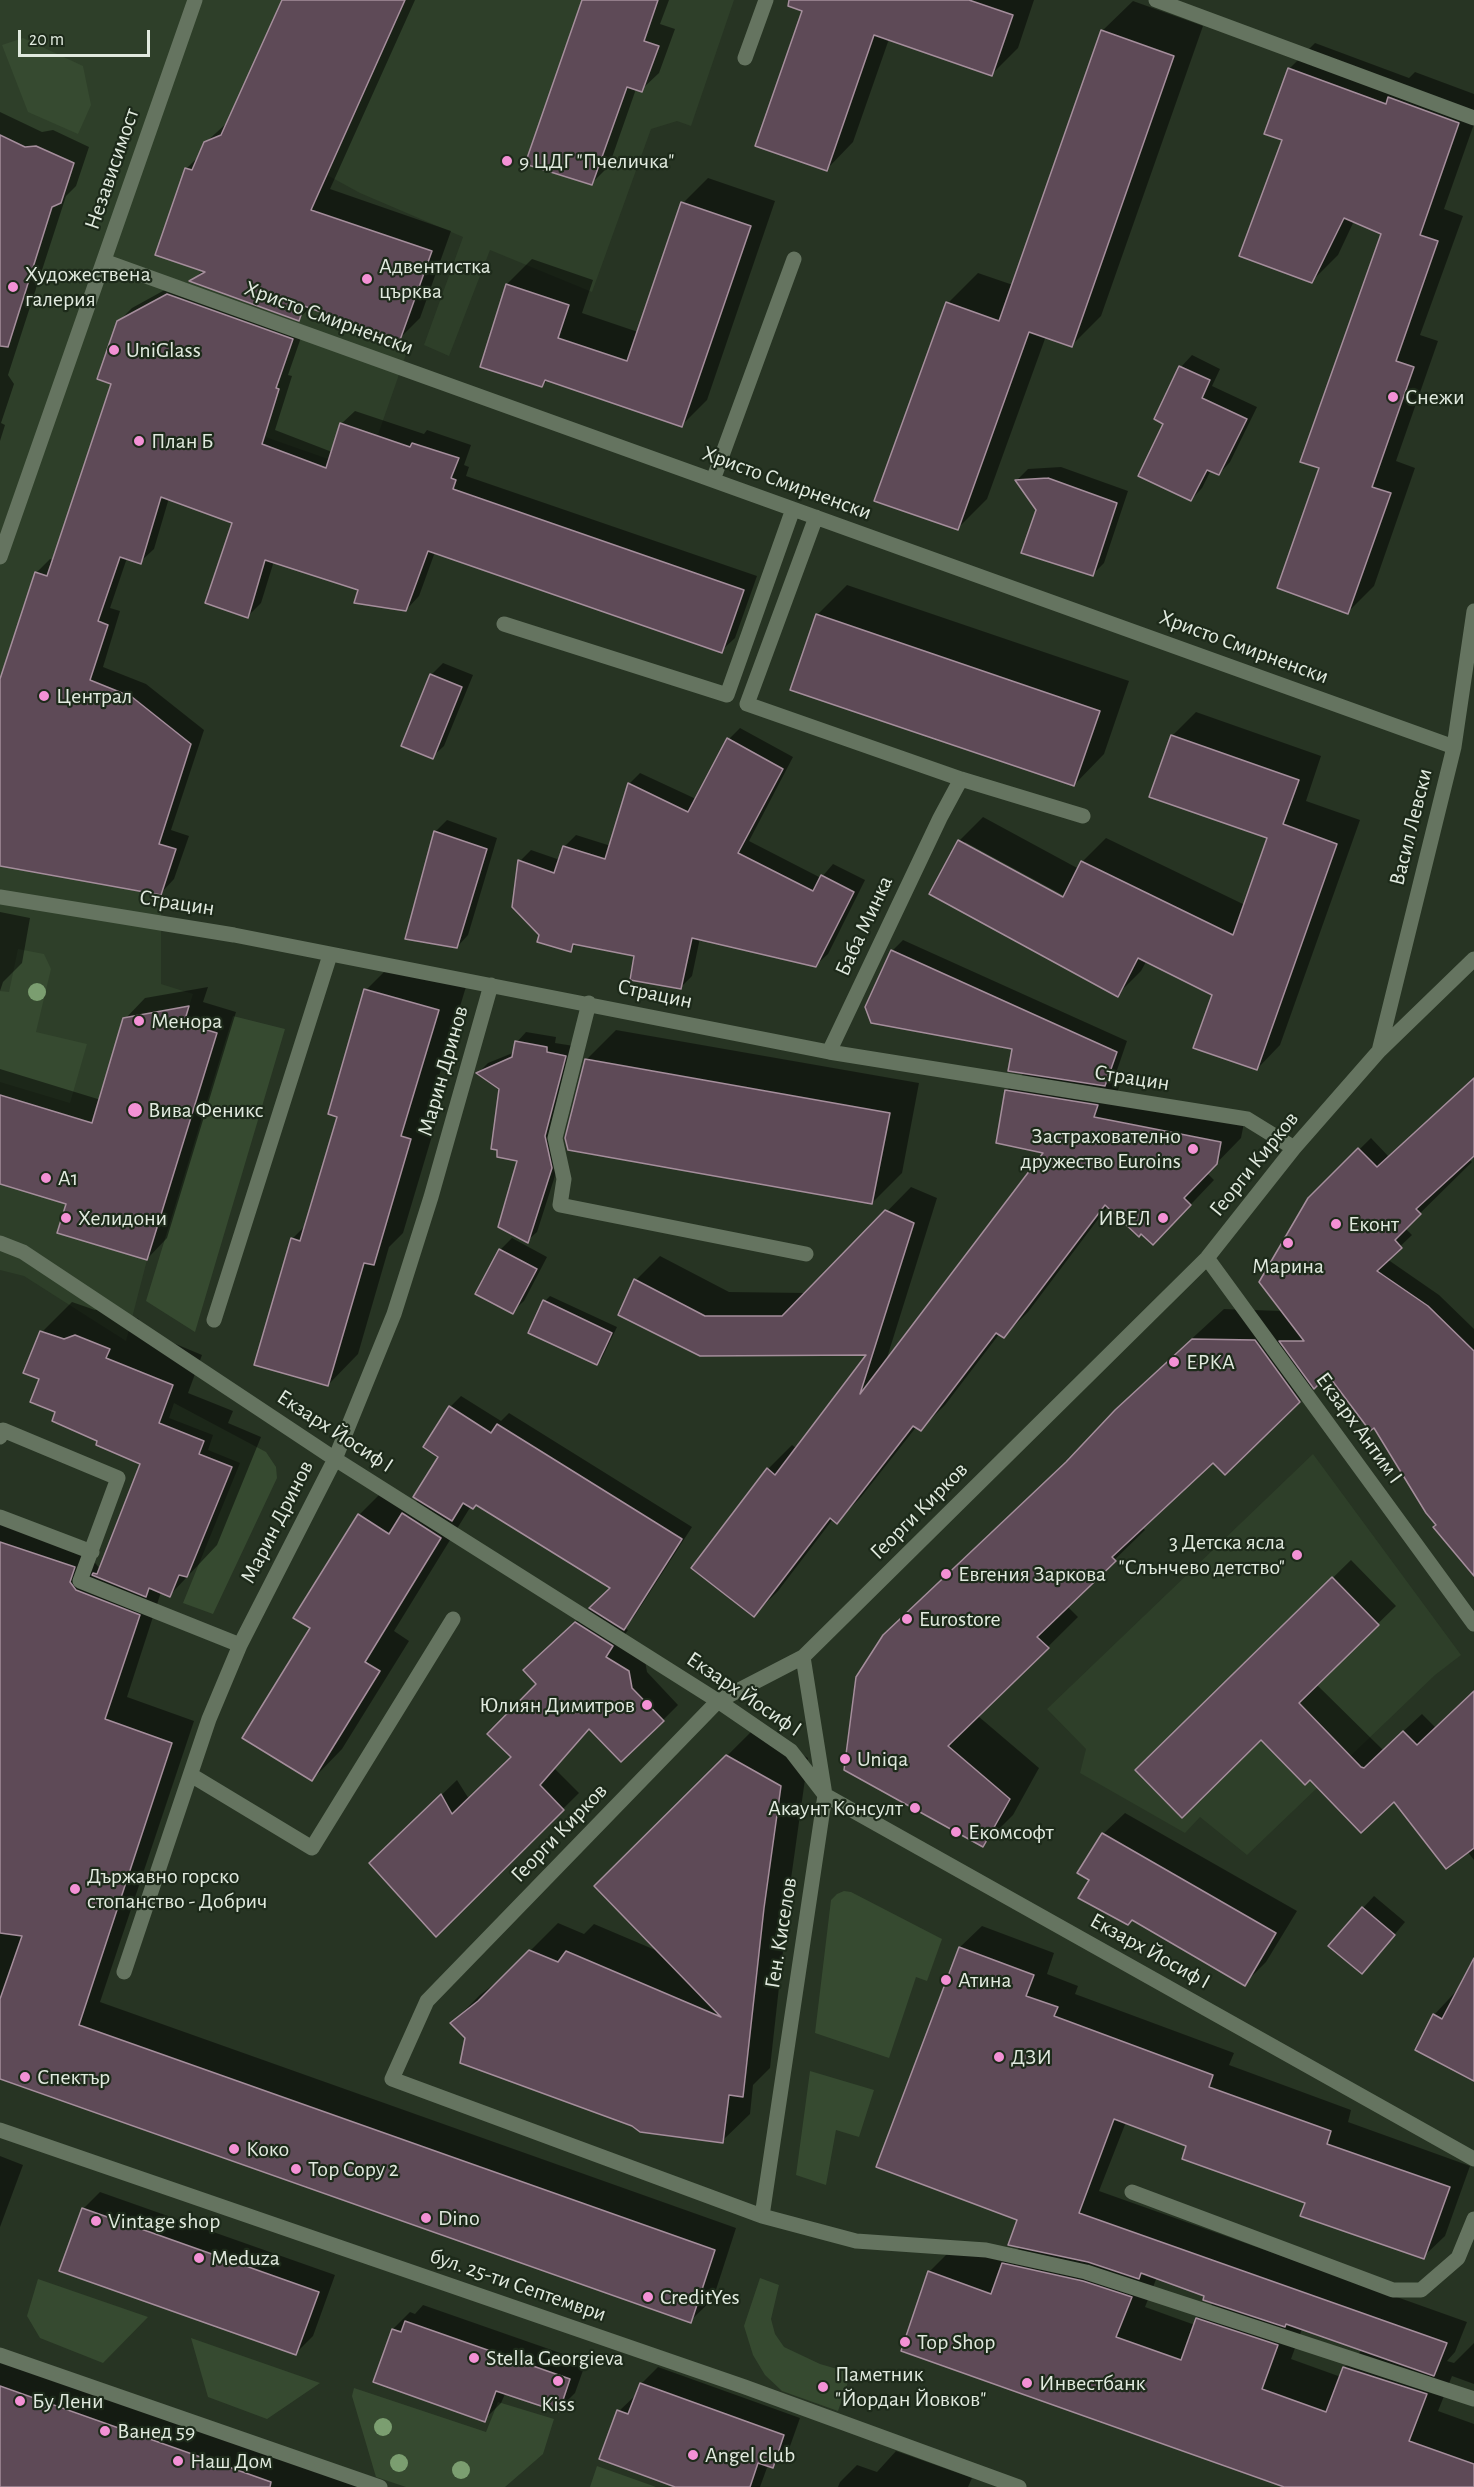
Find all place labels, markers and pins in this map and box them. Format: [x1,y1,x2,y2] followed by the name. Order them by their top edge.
[519,148,674,174] place label: 9 ЦДГ "Пчеличка"
[500,154,514,168] marker: 9 ЦДГ "Пчеличка"
[379,253,491,304] place label: Адвентистка църква
[25,261,151,312] place label: Художествена галерия
[360,272,374,286] marker: Адвентистка църква
[6,280,20,294] marker: Художествена галерия
[126,337,201,363] place label: UniGlass
[107,343,121,357] marker: UniGlass
[1405,384,1465,410] place label: Снежи
[1386,390,1400,404] marker: Снежи
[151,428,214,454] place label: План Б
[132,434,146,448] marker: План Б
[56,683,132,709] place label: Централ
[37,689,51,703] marker: Централ
[151,1008,222,1034] place label: Менора
[132,1014,146,1028] marker: Менора
[148,1097,264,1123] place label: Вива Феникс
[126,1101,144,1119] marker: Вива Феникс
[1021,1123,1181,1174] place label: Застрахователно дружество Euroins
[1186,1142,1200,1156] marker: Застрахователно дружество Euroins
[58,1165,78,1191] place label: A1
[39,1171,53,1185] marker: A1
[78,1205,167,1231] place label: Хелидони
[1098,1205,1151,1231] place label: ИВЕЛ
[59,1211,73,1225] marker: Хелидони
[1156,1211,1170,1225] marker: ИВЕЛ
[1348,1211,1399,1237] place label: Еконт
[1329,1217,1343,1231] marker: Еконт
[1281,1236,1295,1250] marker: Марина
[1252,1253,1324,1279] place label: Марина
[1186,1349,1235,1375] place label: ЕРКА
[1167,1355,1181,1369] marker: ЕРКА
[1119,1529,1285,1580] place label: 3 Детска ясла "Слънчево детство"
[1290,1548,1304,1562] marker: 3 Детска ясла "Слънчево детство"
[958,1561,1106,1587] place label: Евгения Заркова
[939,1567,953,1581] marker: Евгения Заркова
[919,1606,1001,1632] place label: Eurostore
[900,1612,914,1626] marker: Eurostore
[479,1692,635,1718] place label: Юлиян Димитров
[640,1698,654,1712] marker: Юлиян Димитров
[857,1746,908,1772] place label: Uniqa
[838,1752,852,1766] marker: Uniqa
[768,1795,903,1821] place label: Акаунт Консулт
[908,1801,922,1815] marker: Акаунт Консулт
[968,1819,1054,1845] place label: Екомсофт
[949,1825,963,1839] marker: Екомсофт
[87,1863,267,1915] place label: Държавно горско стопанство - Добрич
[68,1882,82,1896] marker: Държавно горско стопанство - Добрич
[958,1967,1012,1993] place label: Атина
[939,1973,953,1987] marker: Атина
[1011,2044,1052,2070] place label: ДЗИ
[992,2050,1006,2064] marker: ДЗИ
[37,2064,110,2090] place label: Спектър
[18,2070,32,2084] marker: Спектър
[246,2136,289,2162] place label: Коко
[227,2142,241,2156] marker: Коко
[308,2156,399,2182] place label: Top Copy 2
[289,2162,303,2176] marker: Top Copy 2
[438,2205,480,2231] place label: Dino
[108,2208,220,2234] place label: Vintage shop
[419,2211,433,2225] marker: Dino
[89,2214,103,2228] marker: Vintage shop
[211,2245,280,2271] place label: Meduza
[192,2251,206,2265] marker: Meduza
[660,2284,740,2310] place label: CreditYes
[641,2290,655,2304] marker: CreditYes
[917,2329,996,2355] place label: Top Shop
[898,2335,912,2349] marker: Top Shop
[486,2345,624,2371] place label: Stella Georgieva
[467,2351,481,2365] marker: Stella Georgieva
[835,2361,986,2412] place label: Паметник "Йордан Йовков"
[1039,2370,1146,2396] place label: Инвестбанк
[551,2374,565,2388] marker: Kiss
[1020,2376,1034,2390] marker: Инвестбанк
[816,2380,830,2394] marker: Паметник "Йордан Йовков"
[32,2388,104,2414] place label: Бу Лени
[541,2391,575,2417] place label: Kiss
[13,2394,27,2408] marker: Бу Лени
[117,2418,195,2444] place label: Ванед 59
[98,2424,112,2438] marker: Ванед 59
[705,2442,795,2468] place label: Angel club
[190,2448,272,2474] place label: Наш Дом
[686,2448,700,2462] marker: Angel club
[171,2454,185,2468] marker: Наш Дом

